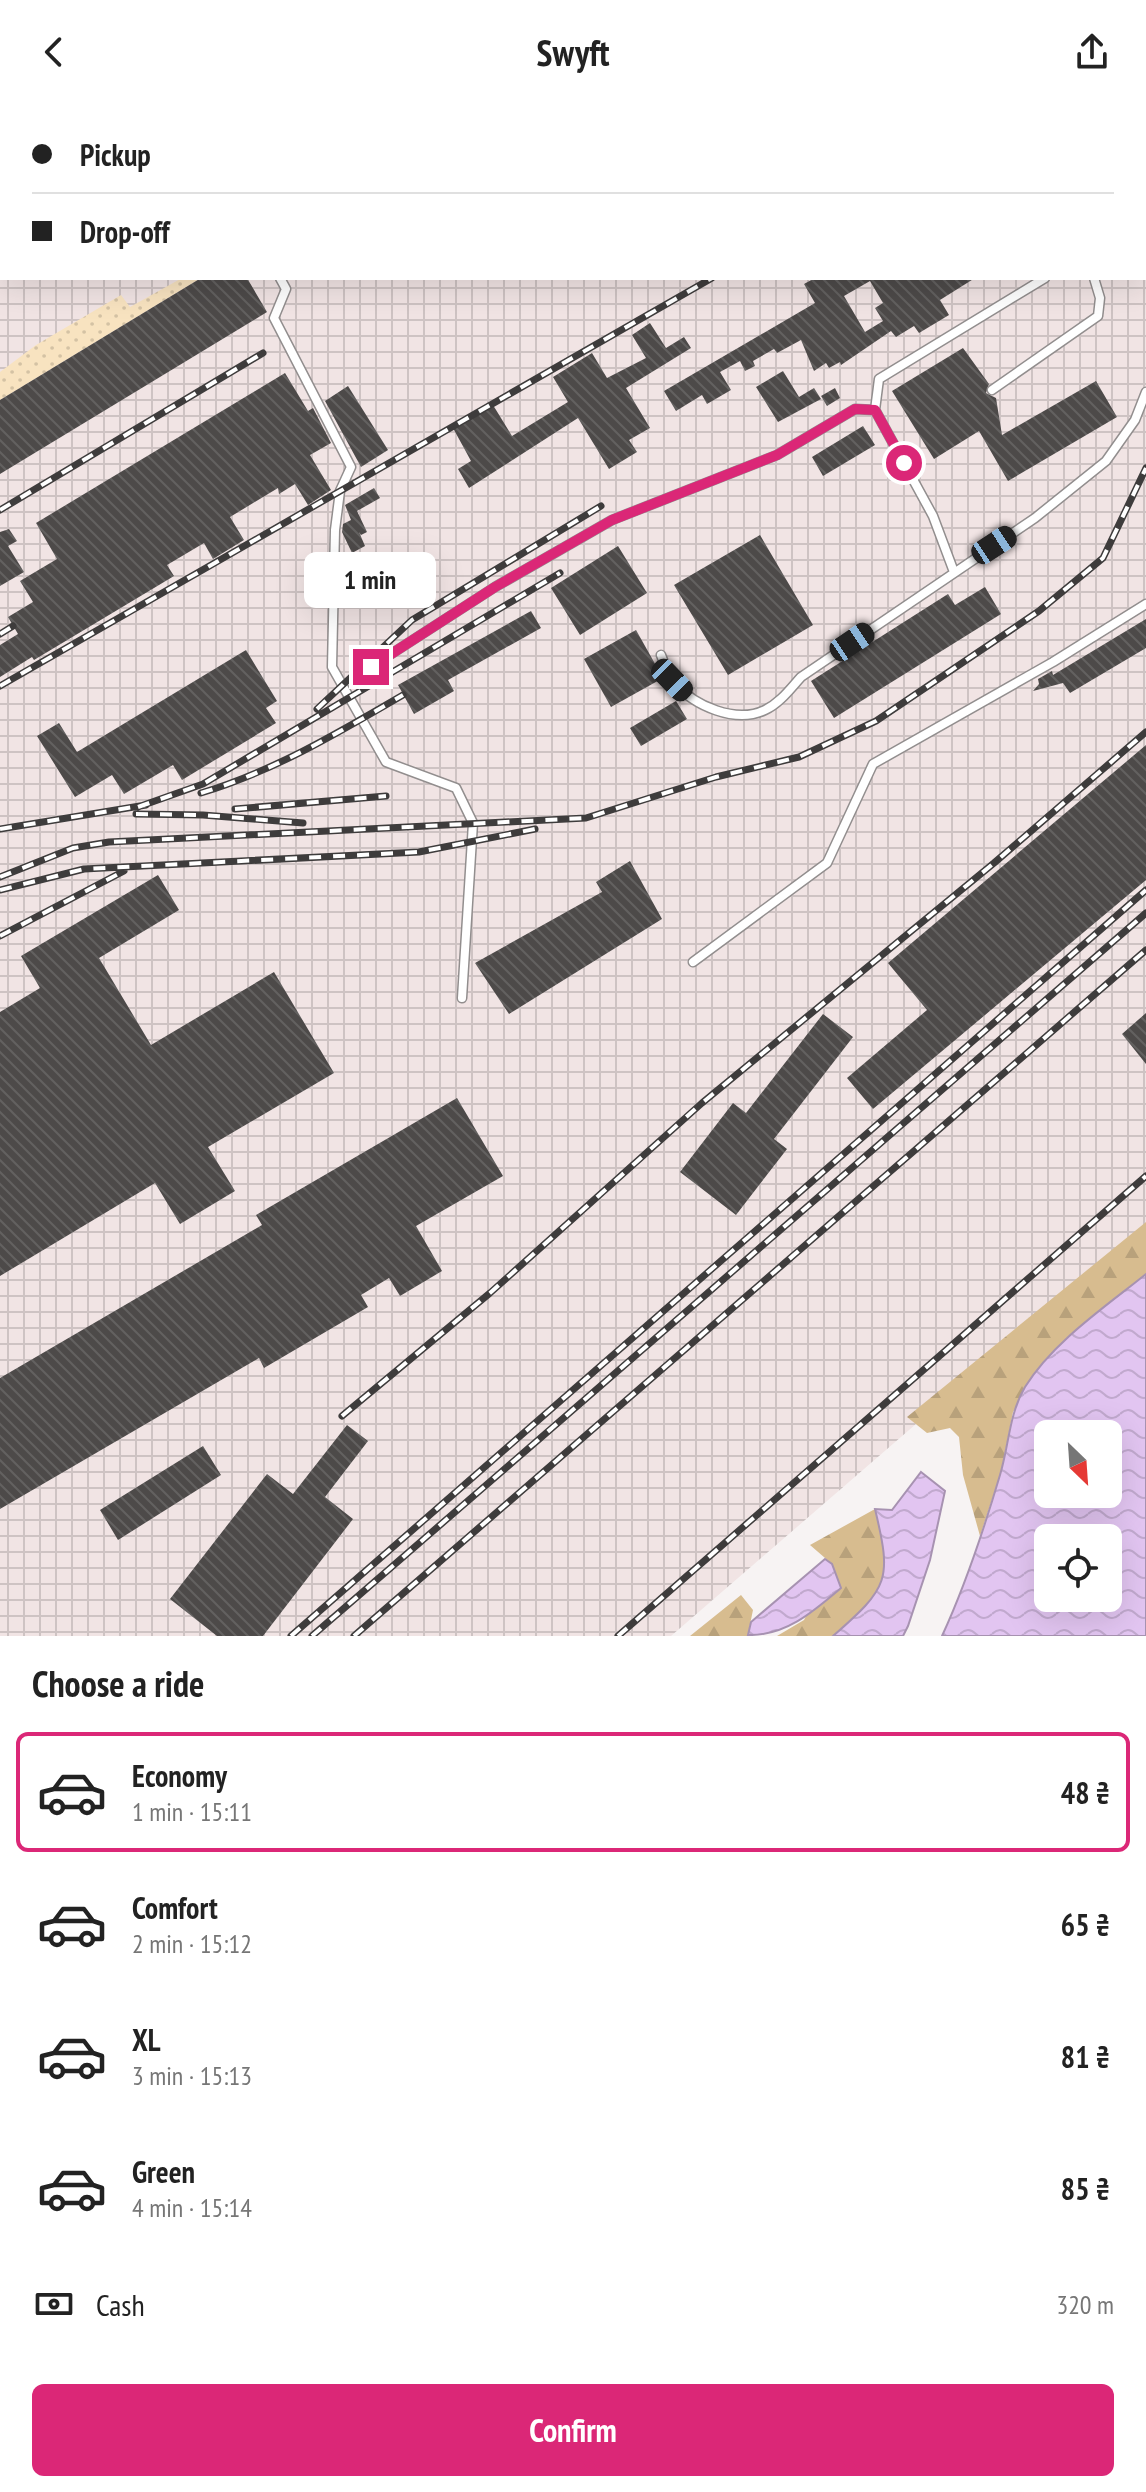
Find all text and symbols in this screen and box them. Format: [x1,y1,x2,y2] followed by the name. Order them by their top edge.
[537,29,609,76] text: Swyft
[32,30,76,74] icon: back
[1070,30,1114,74] icon: share
[80,135,151,174] text: Pickup
[80,212,170,251] text: Drop-off
[886,445,922,481] route start
[967,522,1021,568] car
[305,551,437,607] callout: 1 min
[344,563,396,596] text: 1 min
[825,619,879,665] car
[353,649,389,685] route end
[647,654,697,706] car
[1034,1420,1122,1508] north arrow
[1034,1420,1122,1612] map controls
[1034,1524,1122,1612] button: locate
[32,1660,204,1707] text: Choose a ride
[36,1756,108,1828] icon: car
[132,1756,227,1795] text: Economy
[1061,1773,1110,1812] text: 48 ₴
[132,1795,252,1828] text: 1 min · 15:11
[36,1888,108,1960] icon: car
[132,1888,218,1927] text: Comfort
[1061,1905,1110,1944] text: 65 ₴
[132,1927,252,1960] text: 2 min · 15:12
[36,2020,108,2092] icon: car
[132,2020,161,2059] text: XL
[1061,2037,1110,2076] text: 81 ₴
[132,2059,252,2092] text: 3 min · 15:13
[36,2152,108,2224] icon: car
[132,2152,195,2191] text: Green
[1061,2169,1110,2208] text: 85 ₴
[132,2191,252,2224] text: 4 min · 15:14
[32,2282,76,2326] icon: cash
[96,2285,145,2324] text: Cash
[1056,2288,1114,2321] text: 320 m
[32,2384,1114,2476] button: Confirm

